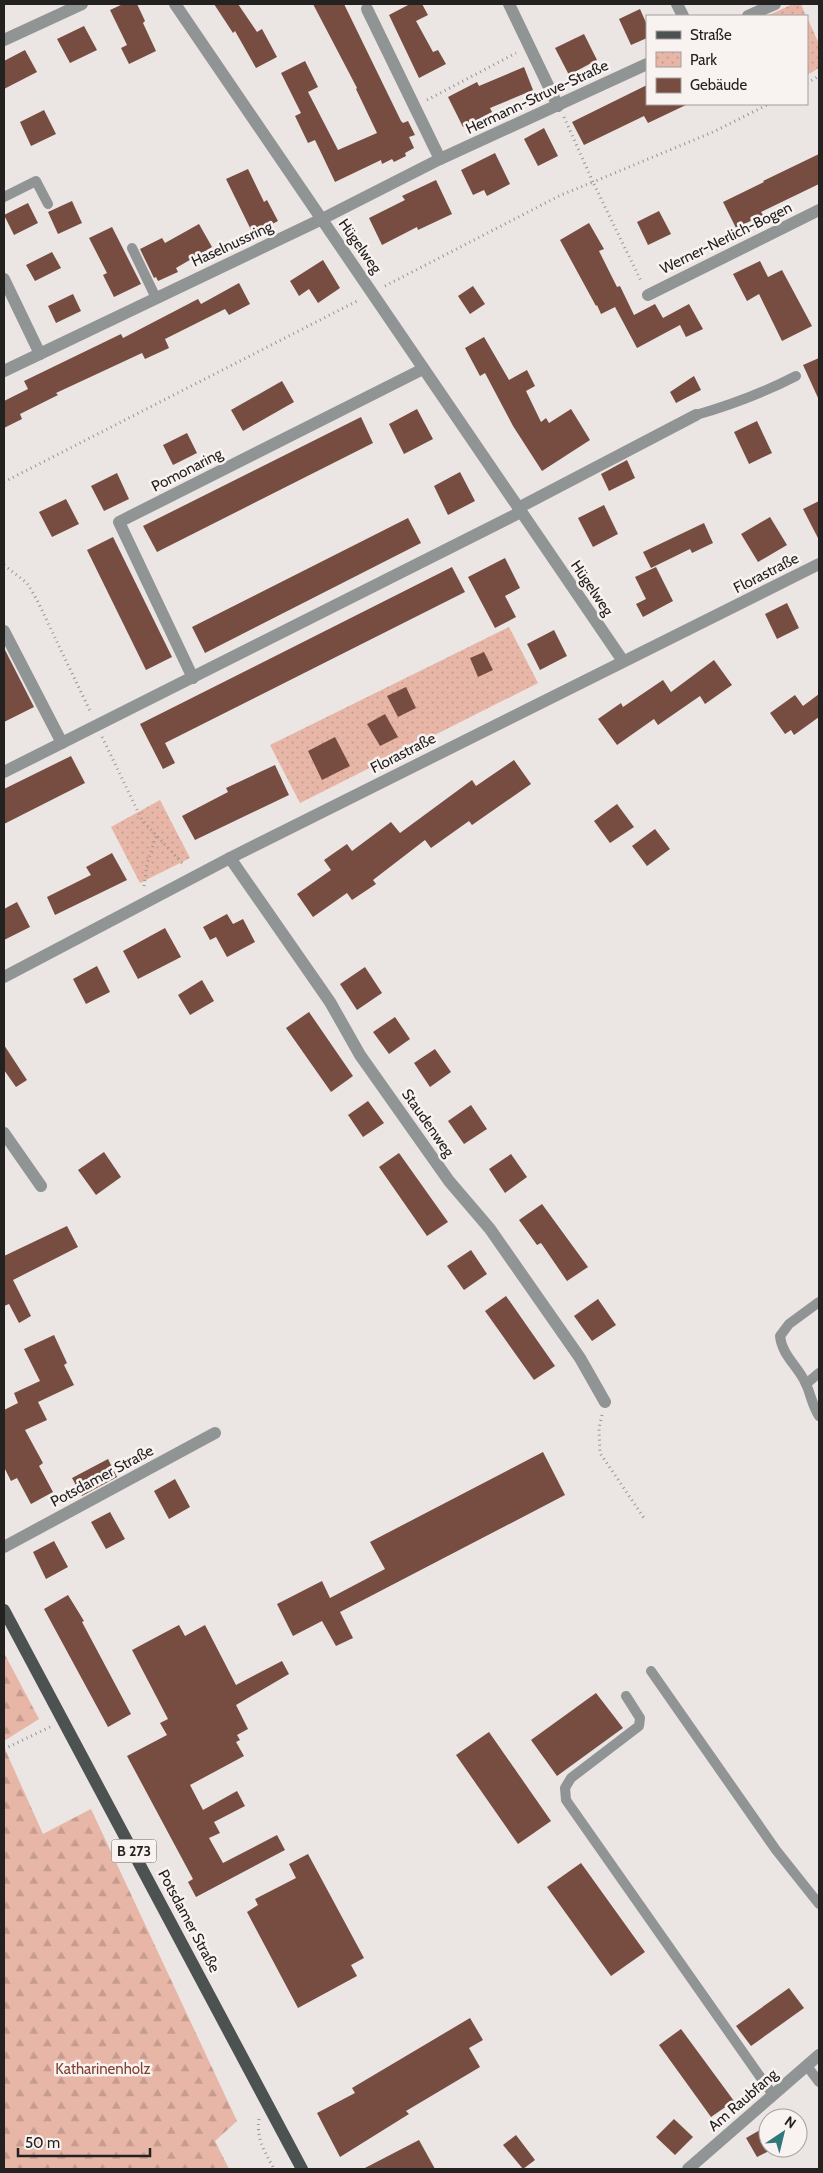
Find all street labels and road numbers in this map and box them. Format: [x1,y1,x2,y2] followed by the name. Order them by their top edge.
[463,56,611,138] street label: Hermann-Struve-Straße
[657,198,795,278] street label: Werner-Nerlich-Bogen
[335,215,386,277] street label: Hügelweg
[189,217,276,271] street label: Haselnussring
[148,444,226,496] street label: Pomonaring
[730,549,802,597] street label: Florastraße
[567,557,617,620] street label: Hügelweg
[367,729,439,777] street label: Florastraße
[398,1086,458,1161] street label: Staudenweg
[47,1441,157,1511] street label: Potsdamer Straße
[112,1840,156,1862] road number: B 273
[154,1866,224,1976] street label: Potsdamer Straße
[705,2065,782,2135] street label: Am Raubfang

